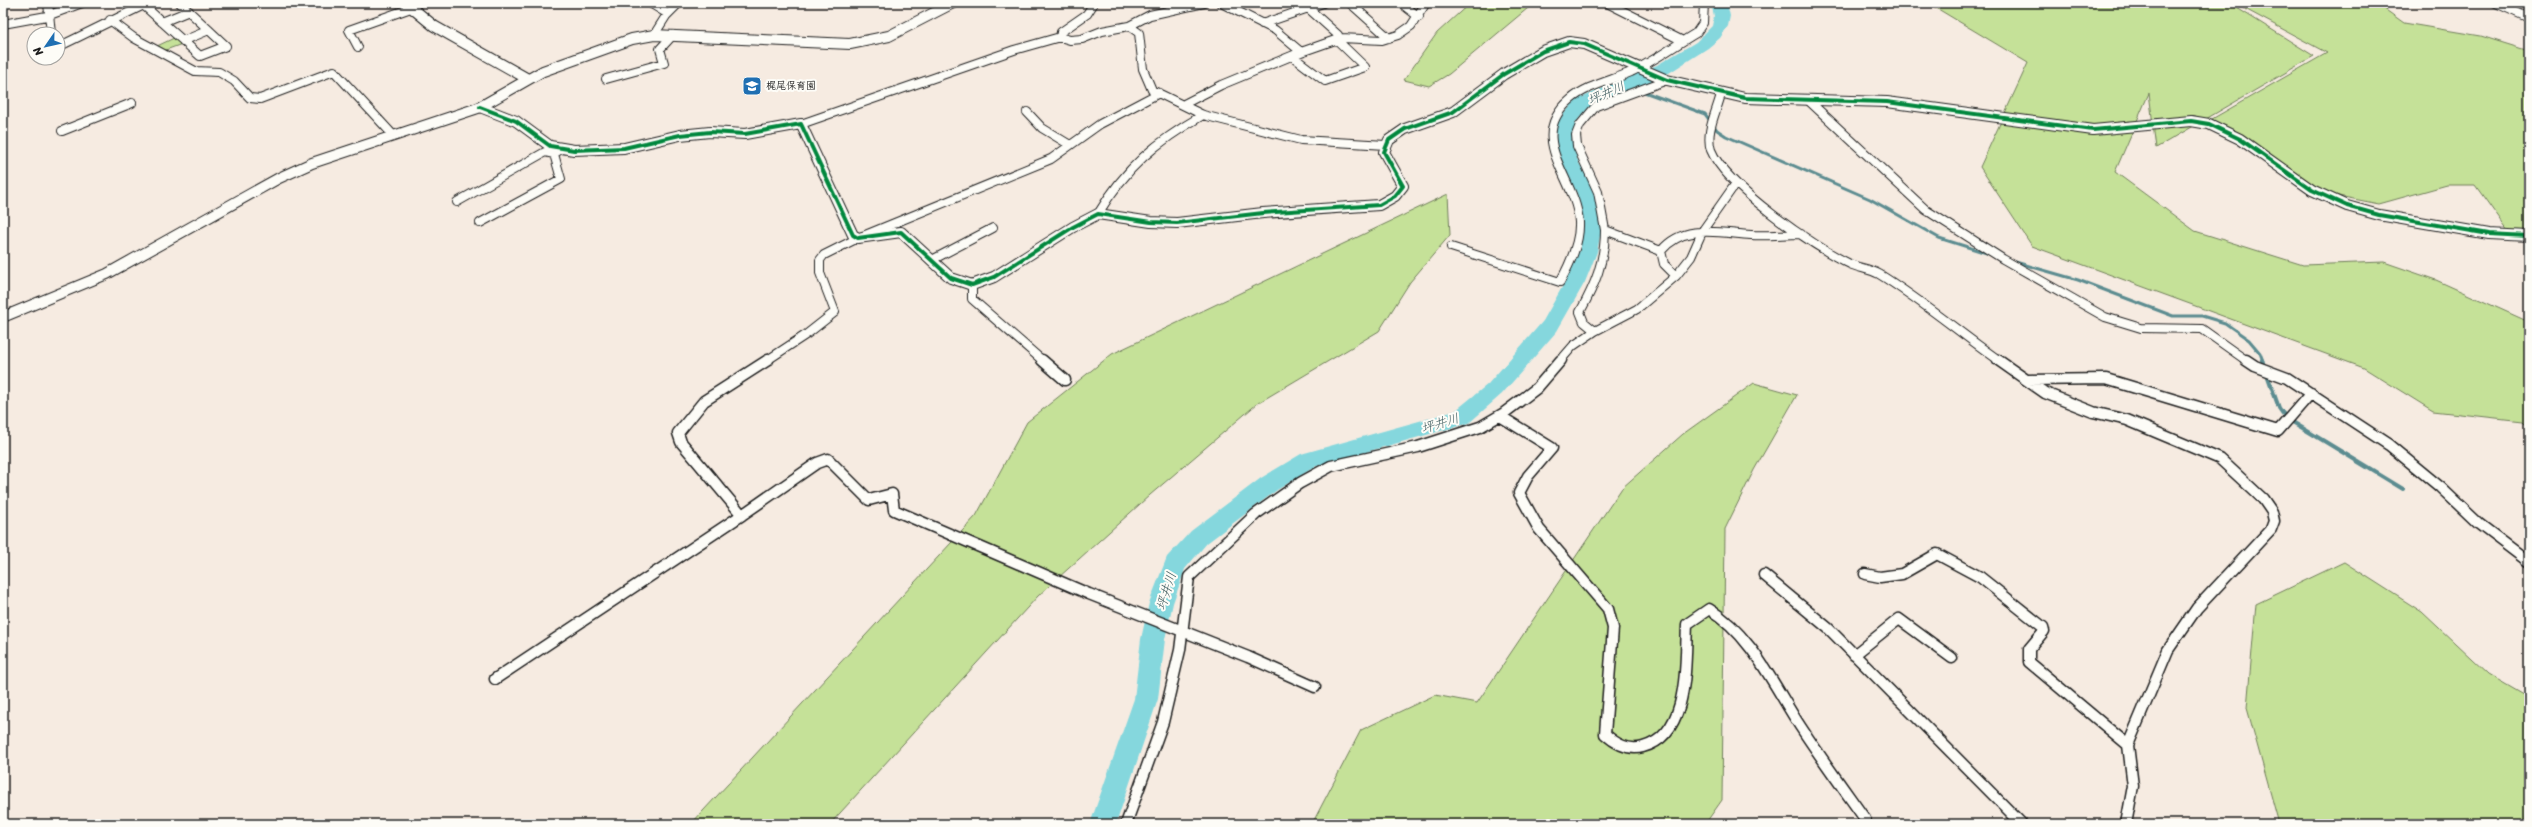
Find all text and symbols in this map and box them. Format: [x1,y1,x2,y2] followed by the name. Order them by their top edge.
[26,26,66,66] north arrow
[28,43,49,61] text: N
[741,75,763,97] school or university icon: 梶尾保育園
[1584,75,1628,111] water label: 坪井川
[766,77,816,95] place label: 梶尾保育園
[1418,406,1462,440] water label: 坪井川
[1149,569,1183,613] water label: 坪井川

